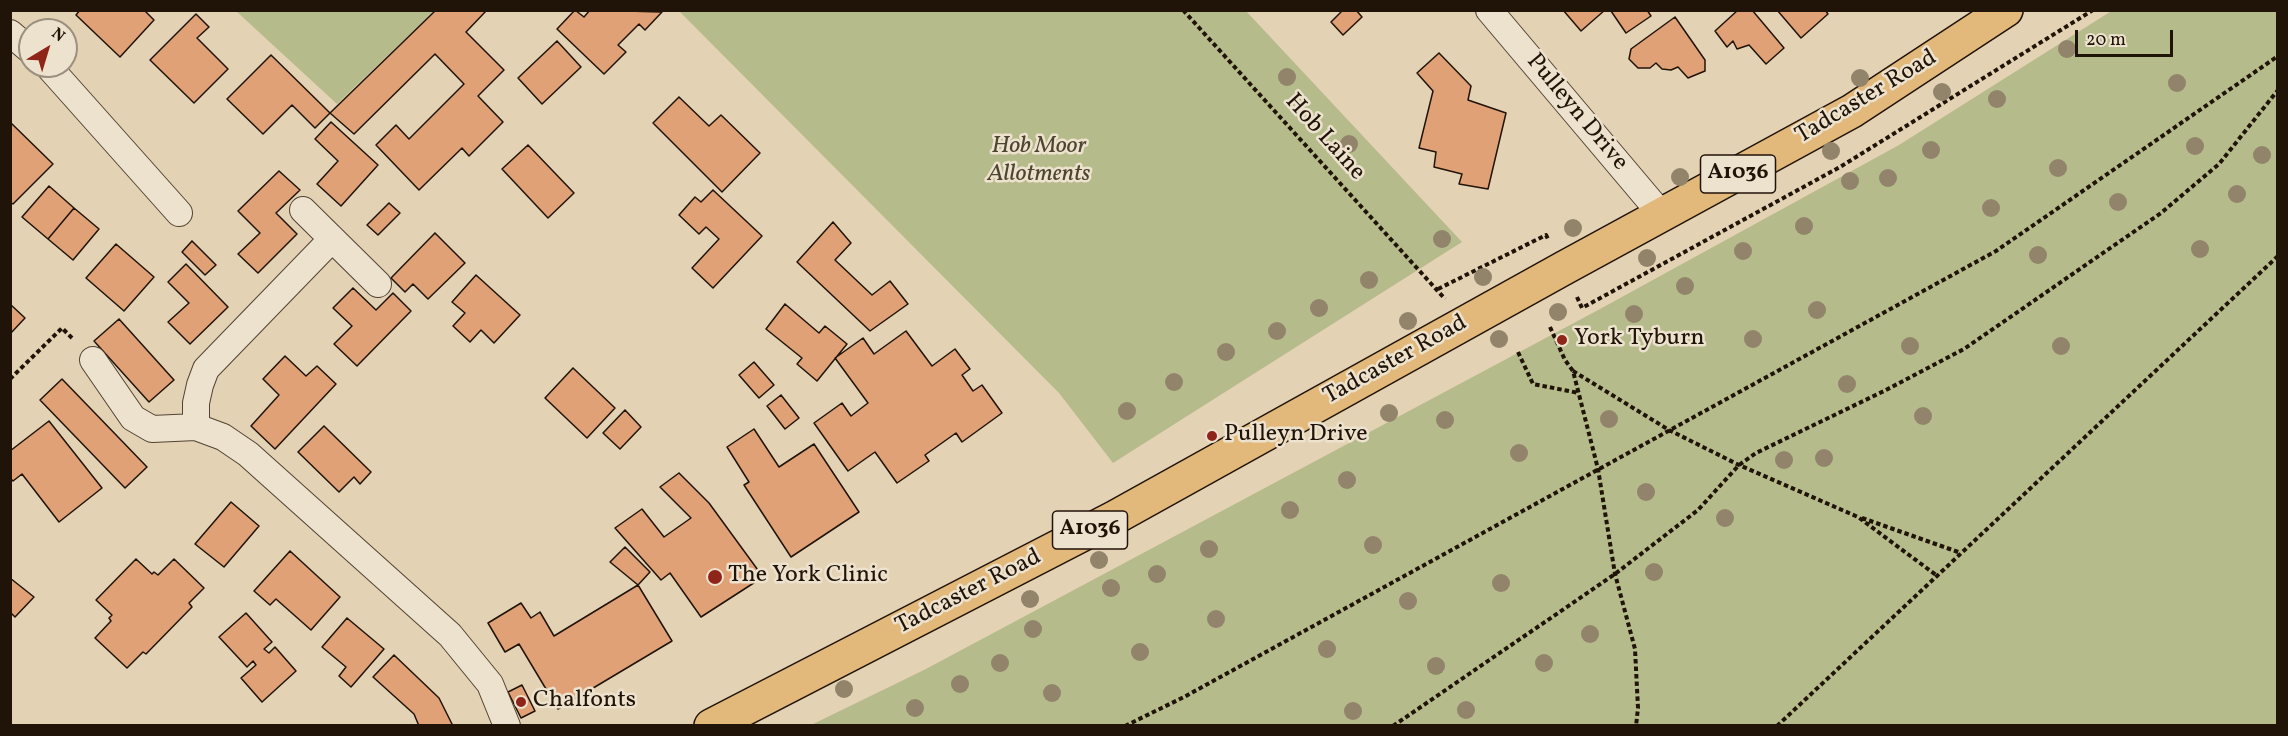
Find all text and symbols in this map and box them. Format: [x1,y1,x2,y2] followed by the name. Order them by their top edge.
[18,18,78,78] north arrow
[2078,18,2176,56] scale bar
[46,23,69,48] text: N
[2086,28,2126,53] text: 20 m
[1791,45,1943,151] street label: Tadcaster Road
[1519,49,1633,177] street label: Pulleyn Drive
[1278,89,1370,187] street label: Hob Laine
[988,134,1090,190] park label: Hob Moor Allotments
[1700,155,1776,193] road number: A1036
[1319,310,1473,412] street label: Tadcaster Road
[1574,326,1705,354] place label: York Tyburn
[1555,333,1569,347] marker: York Tyburn
[1224,422,1368,450] place label: Pulleyn Drive
[1205,429,1219,443] marker: Pulleyn Drive
[1052,511,1128,549] road number: A1036
[891,544,1047,642] street label: Tadcaster Road
[728,563,888,591] place label: The York Clinic
[706,568,724,586] marker: The York Clinic
[533,688,636,716] place label: Chalfonts
[514,695,528,709] marker: Chalfonts

